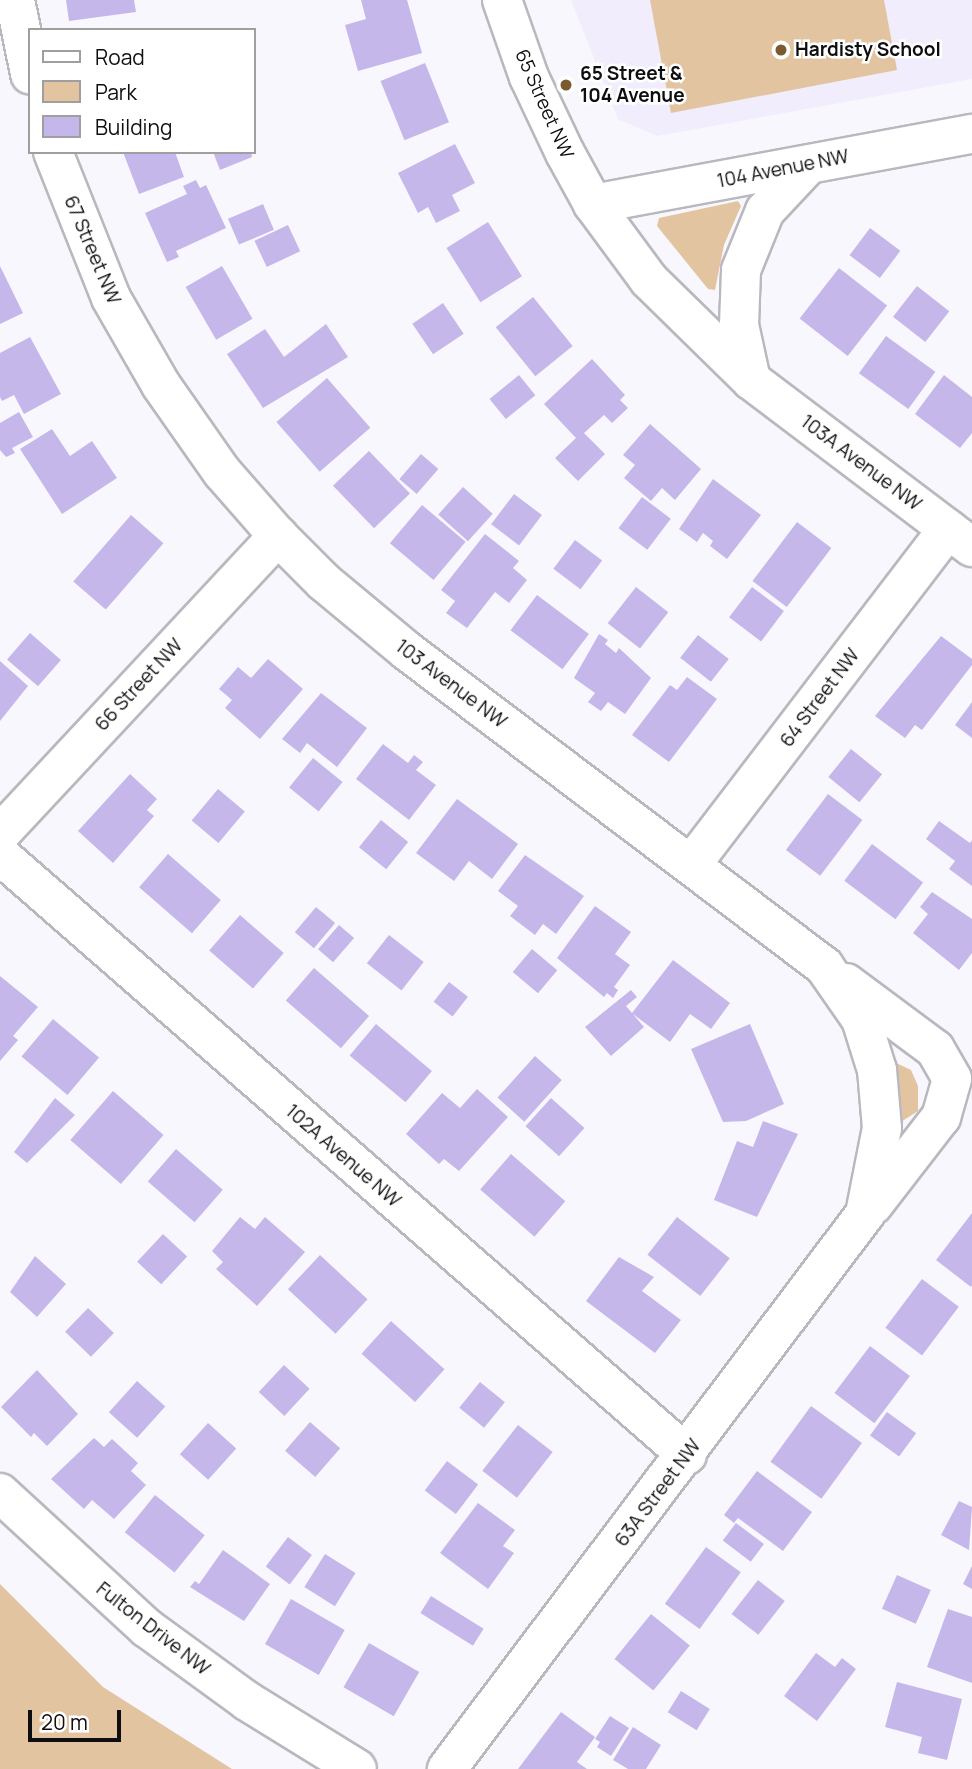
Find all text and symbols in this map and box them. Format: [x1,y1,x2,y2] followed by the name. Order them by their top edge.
[28,28,256,154] legend
[795,39,941,61] place label: Hardisty School
[773,42,789,58] marker: Hardisty School
[95,43,145,71] text: Road
[510,46,578,162] street label: 65 Street NW
[580,63,685,107] place label: 65 Street & 104 Avenue
[558,77,574,93] marker: 65 Street & 104 Avenue
[95,78,137,106] text: Park
[95,113,172,141] text: Building
[715,145,851,193] street label: 104 Avenue NW
[59,192,125,308] street label: 67 Street NW
[796,410,926,516] street label: 103A Avenue NW
[91,634,187,736] street label: 66 Street NW
[391,635,511,733] street label: 103 Avenue NW
[776,644,864,752] street label: 64 Street NW
[281,1100,405,1212] street label: 102A Avenue NW
[610,1435,706,1551] street label: 63A Street NW
[92,1578,214,1680] street label: Fulton Drive NW
[32,1696,124,1740] scale bar
[41,1708,88,1736] text: 20 m

